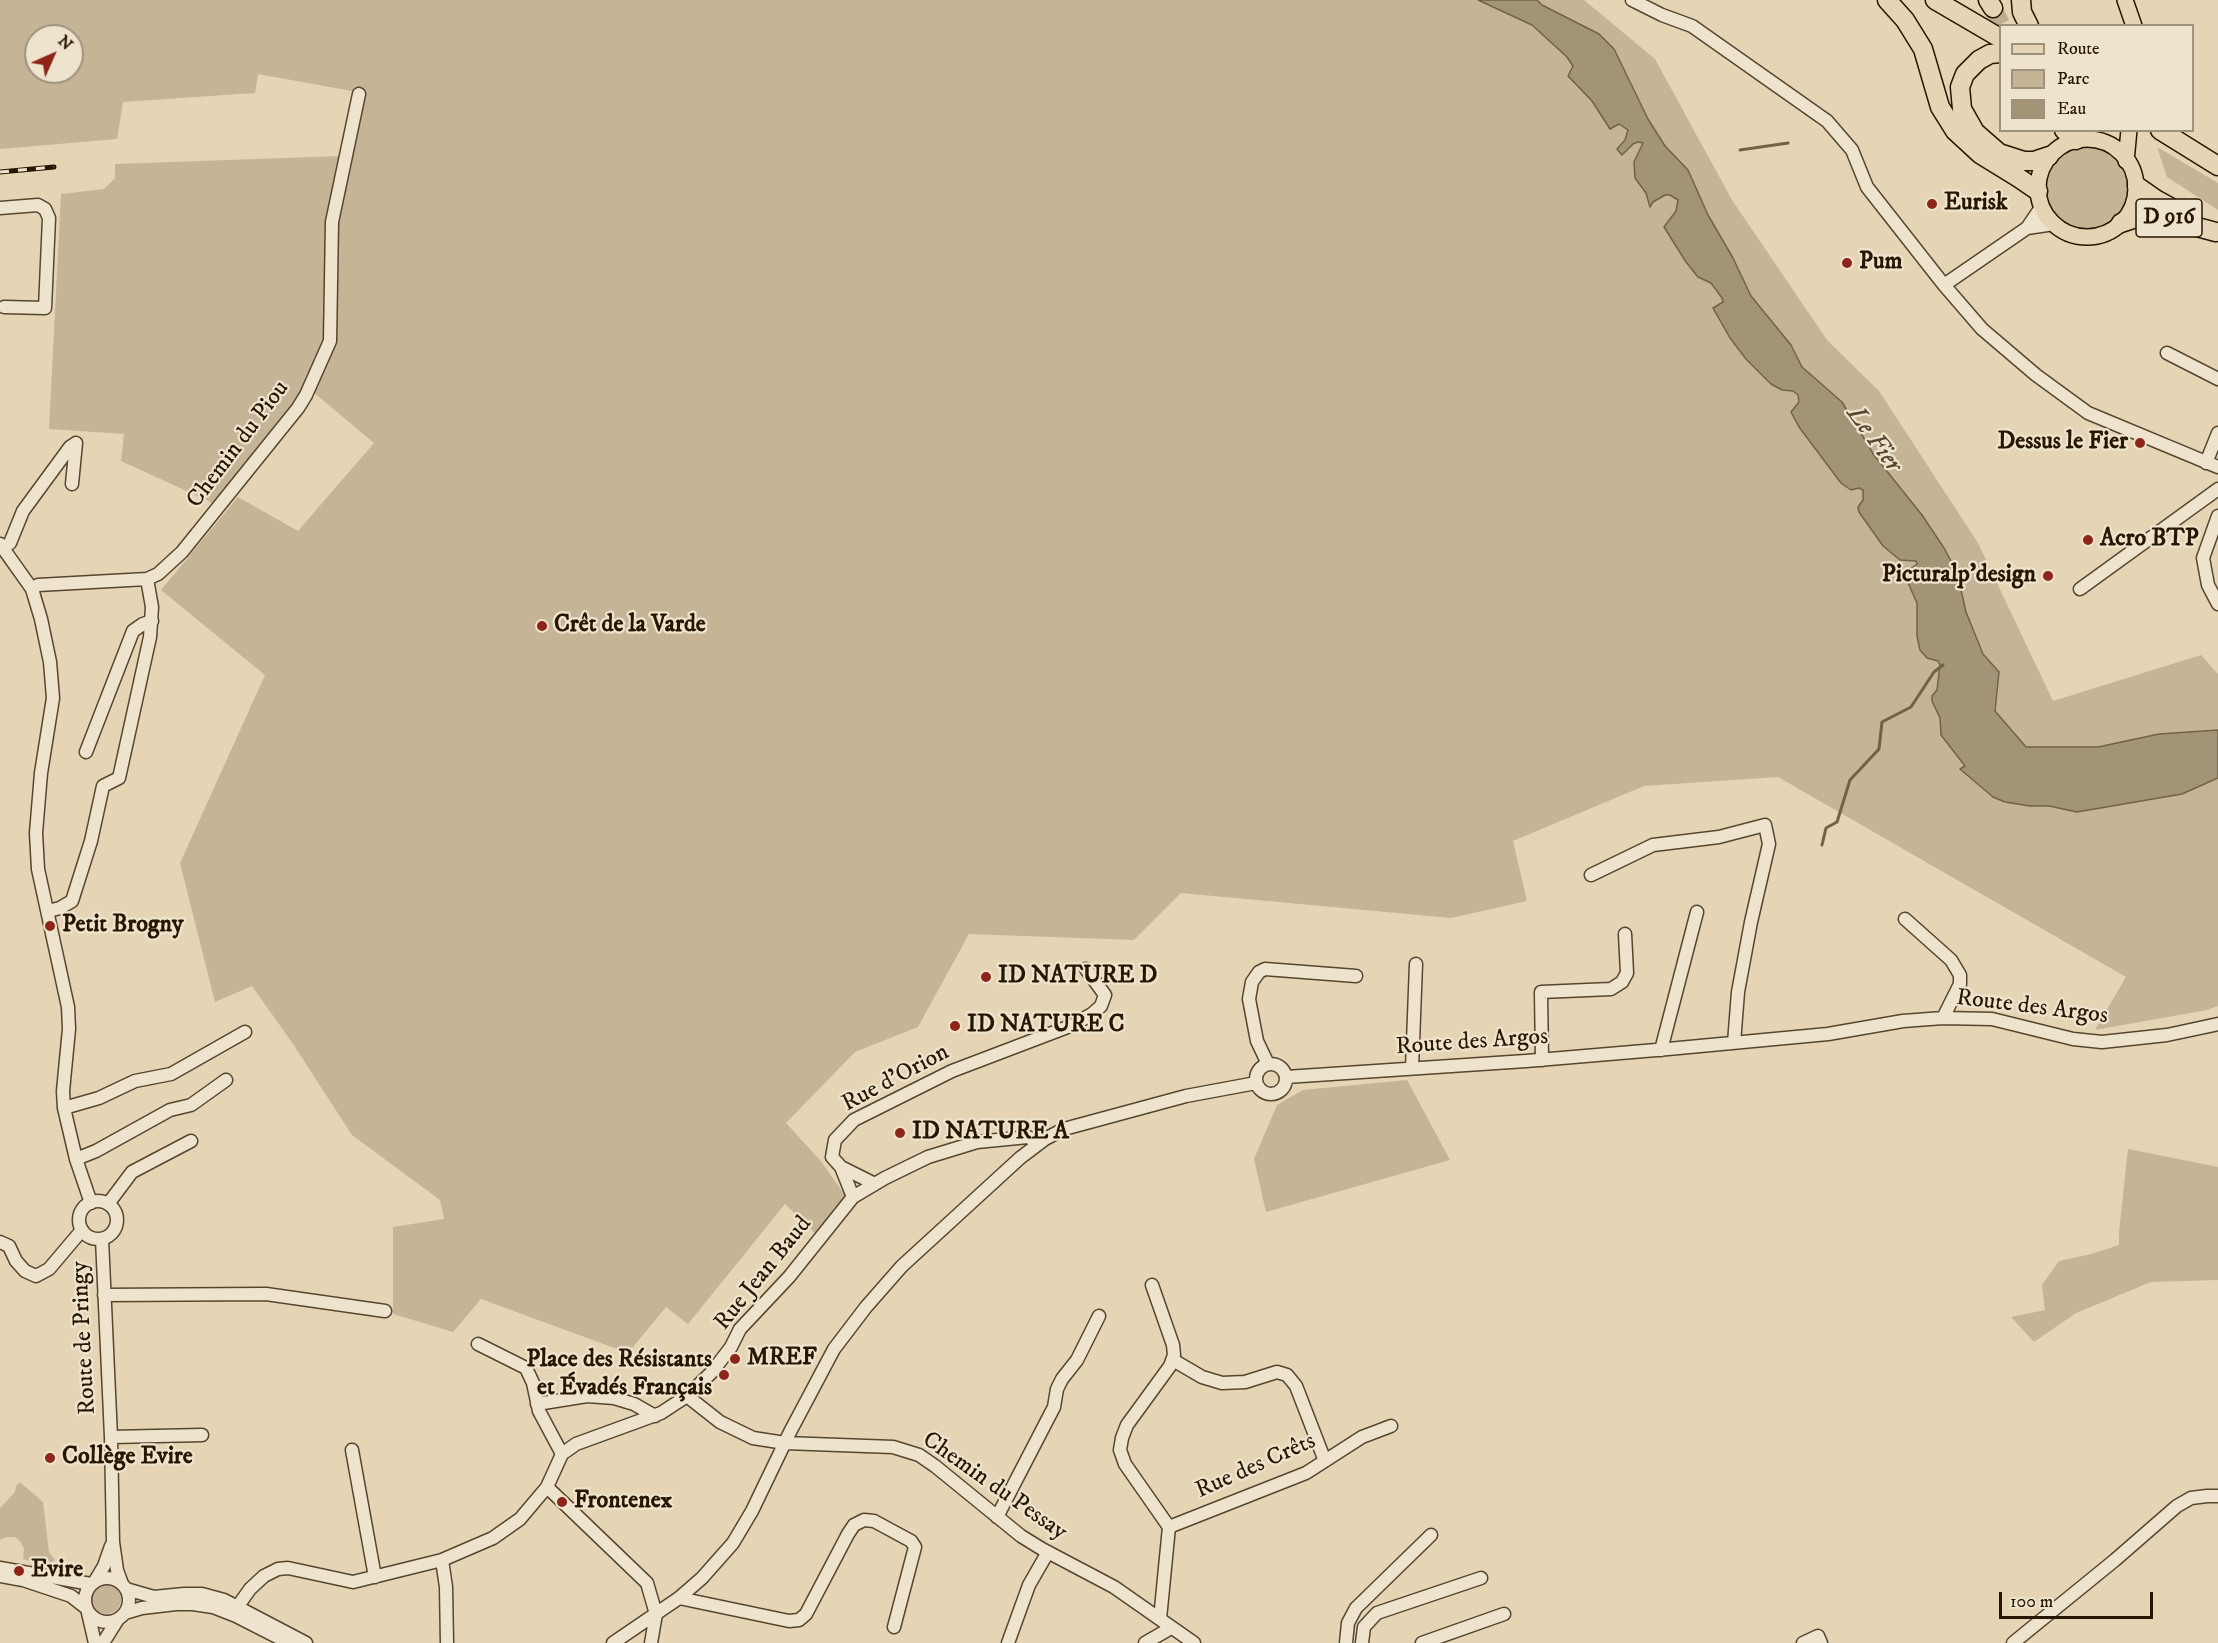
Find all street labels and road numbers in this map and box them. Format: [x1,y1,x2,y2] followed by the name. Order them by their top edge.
[2136,199,2202,237] road number: D 916
[182,375,296,515] street label: Chemin du Piou
[1955,984,2109,1032] street label: Route des Argos
[1395,1023,1549,1063] street label: Route des Argos
[838,1039,954,1119] street label: Rue d’Orion
[709,1211,819,1337] street label: Rue Jean Baud
[67,1260,103,1416] street label: Route de Pringy
[916,1426,1072,1548] street label: Chemin du Pessay
[1192,1428,1320,1506] street label: Rue des Crêts

